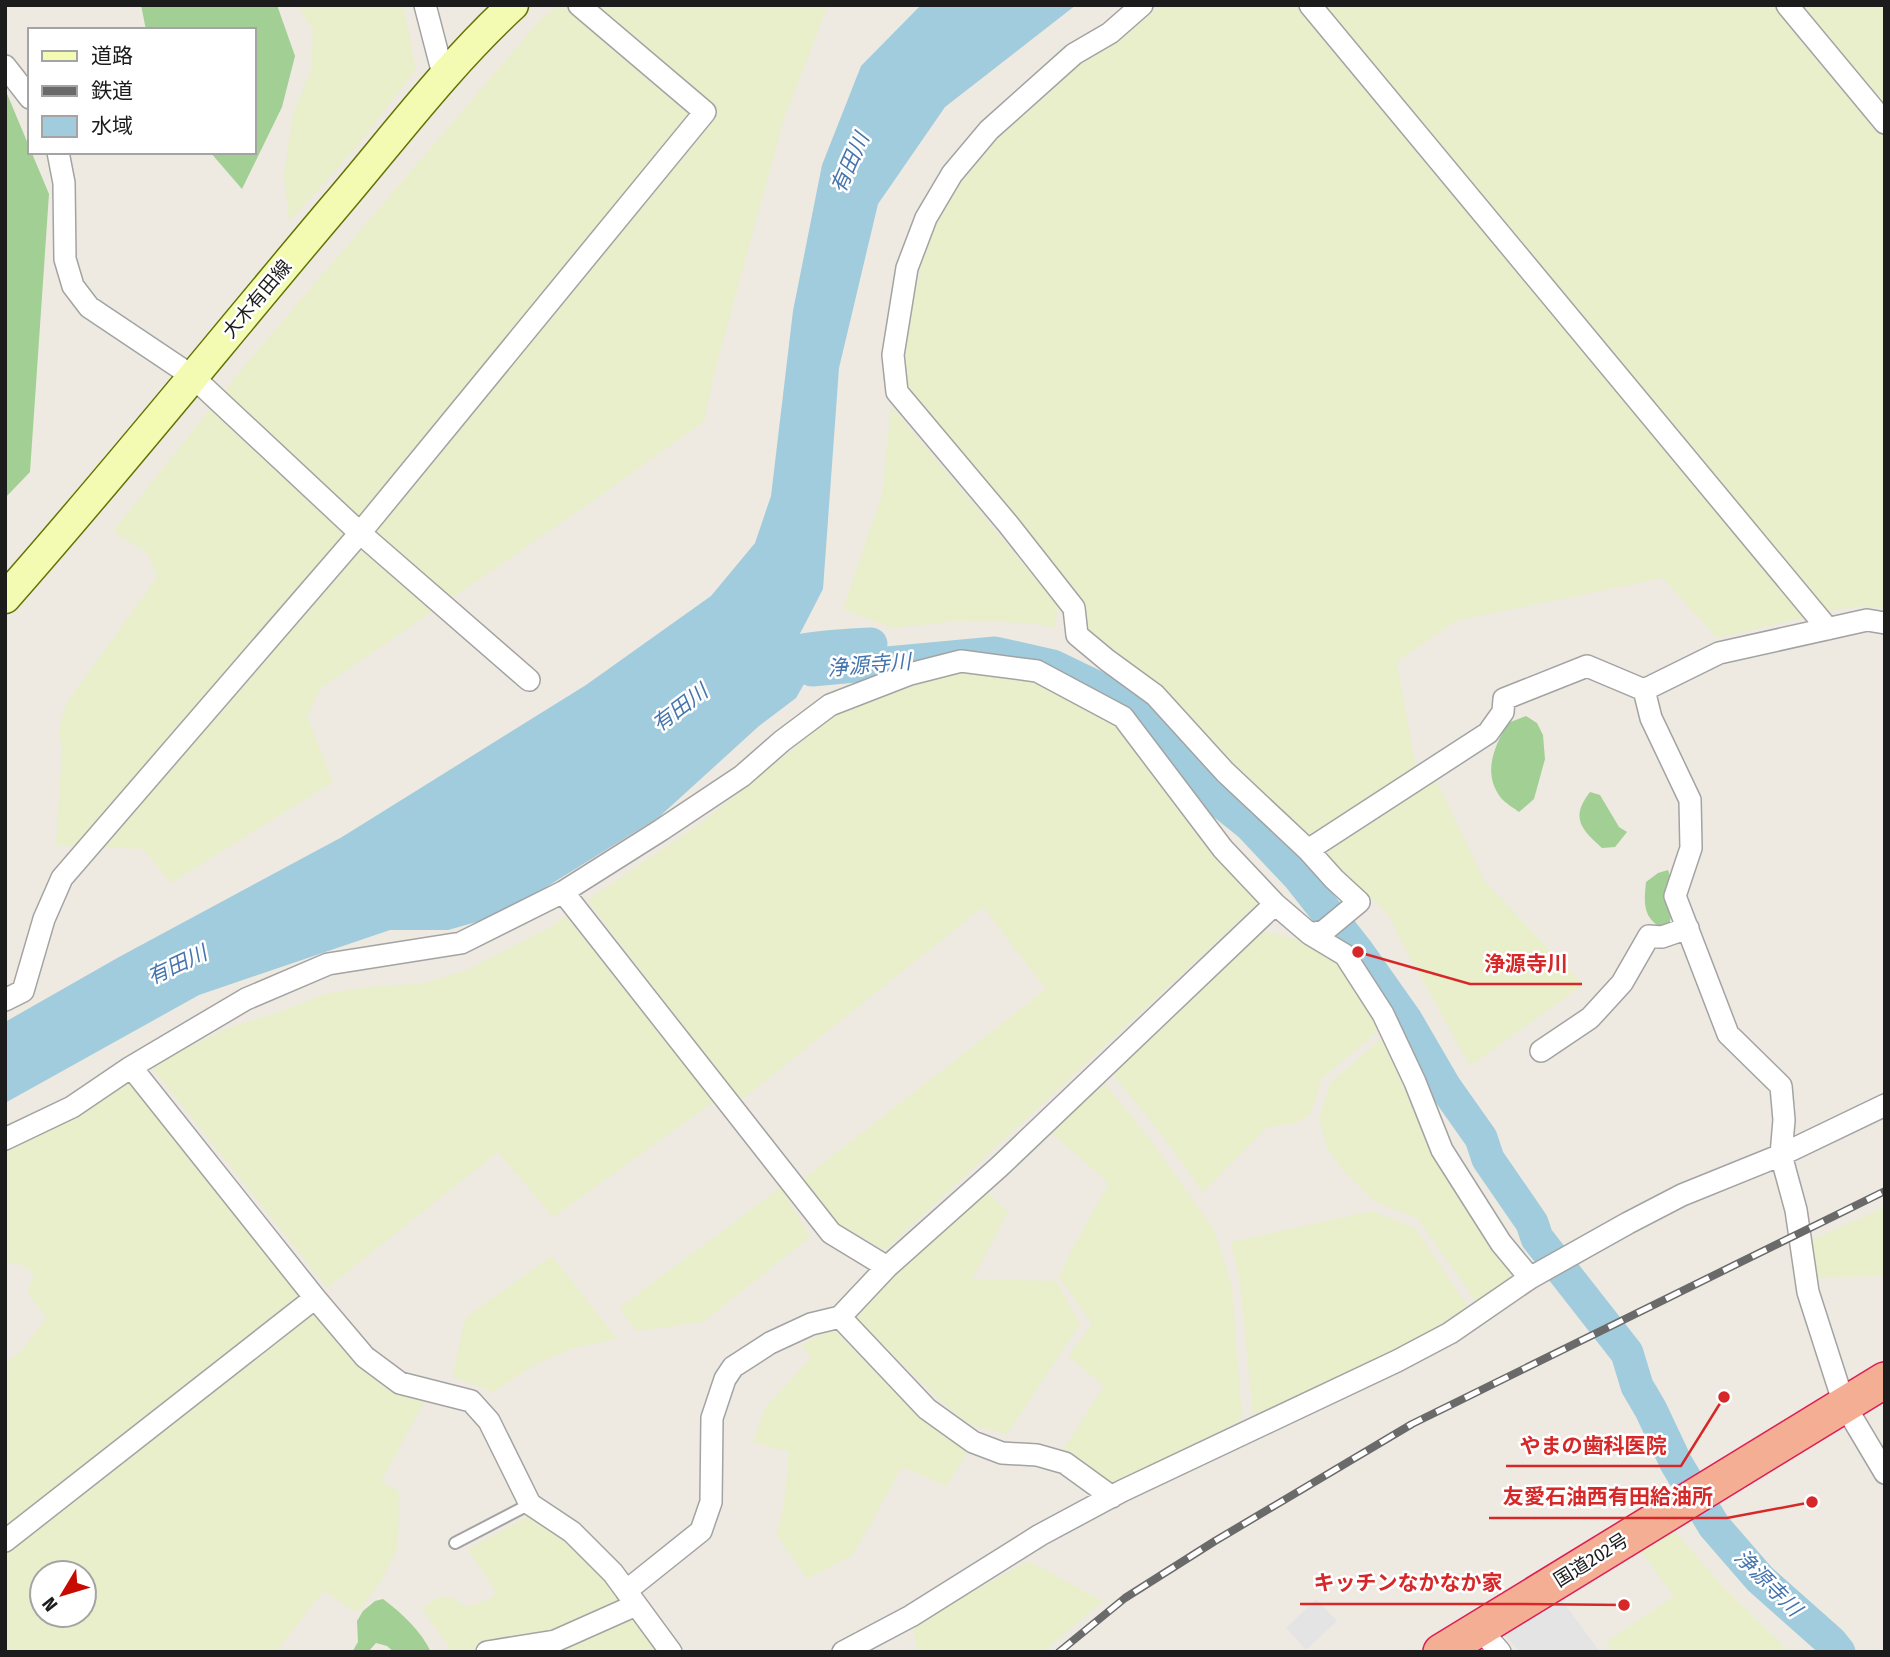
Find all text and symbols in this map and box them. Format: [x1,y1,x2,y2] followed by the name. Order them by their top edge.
[28,28,256,154] legend
[91,43,133,69] text: 道路
[91,78,133,104] text: 鉄道
[91,113,133,139] text: 水域
[825,127,876,197] water label: 有田川
[218,255,296,343] street label: 大木有田線
[826,648,914,682] water label: 浄源寺川
[647,677,715,737] water label: 有田川
[143,939,213,990] water label: 有田川
[1470,942,1582,984] callout: 浄源寺川
[1484,951,1568,977] text: 浄源寺川
[1506,1424,1681,1466] callout: やまの歯科医院
[1520,1433,1667,1459] text: やまの歯科医院
[1489,1476,1727,1518] callout: 友愛石油西有田給油所
[1503,1484,1713,1510] text: 友愛石油西有田給油所
[1550,1528,1632,1592] street label: 国道202号
[1729,1544,1808,1623] water label: 浄源寺川
[28,1559,98,1629] north arrow
[1300,1562,1517,1604] callout: キッチンなかなか家
[1314,1570,1503,1596] text: キッチンなかなか家
[37,1593,63,1616] text: N

